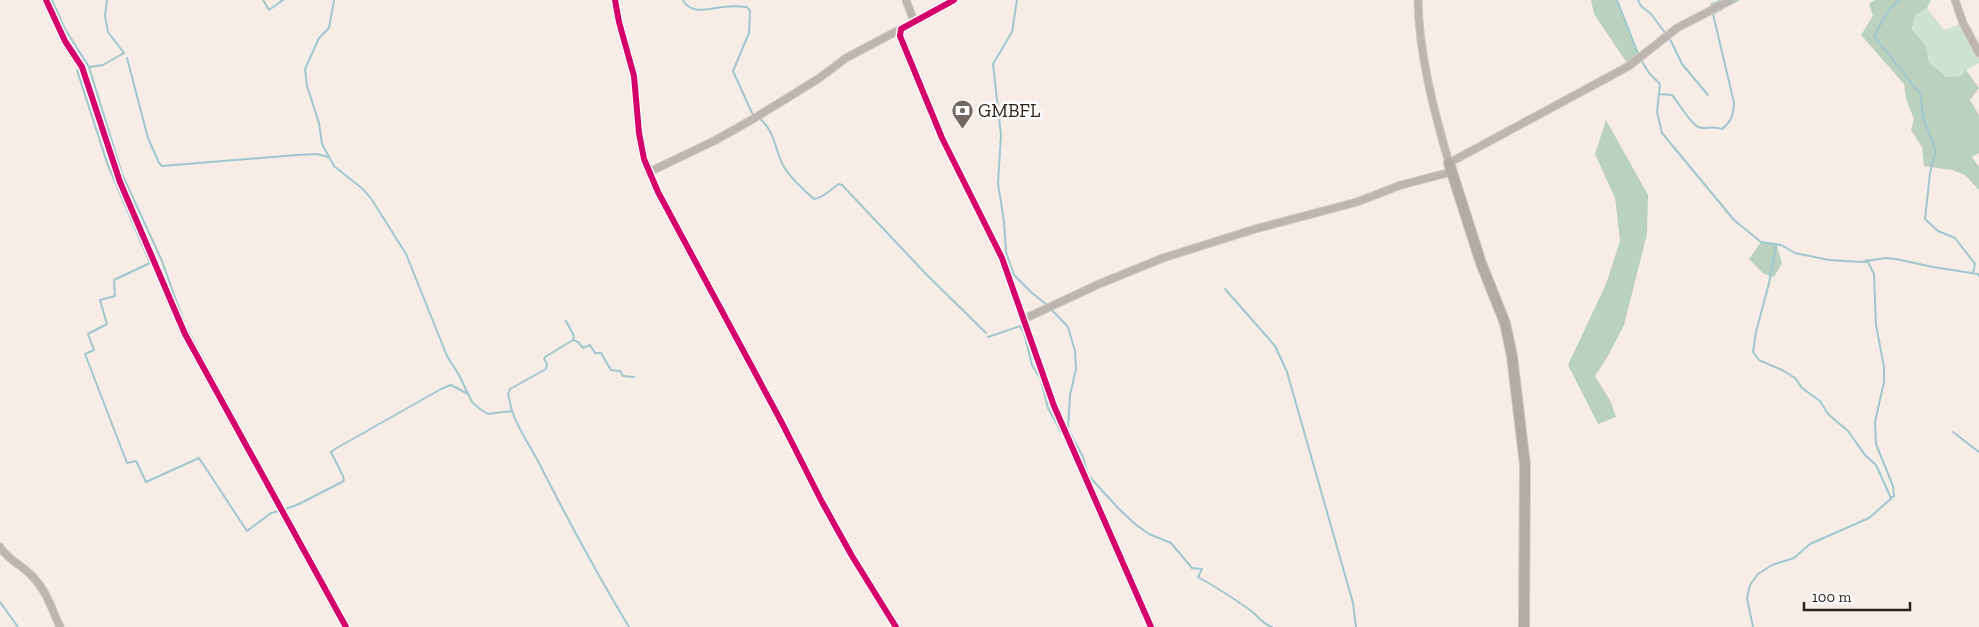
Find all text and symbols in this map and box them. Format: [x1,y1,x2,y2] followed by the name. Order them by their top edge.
[950,98,974,129] bank icon: GMBFL
[978,99,1041,122] place label: GMBFL
[1804,580,1910,612] scale bar
[1812,588,1851,606] text: 100 m

